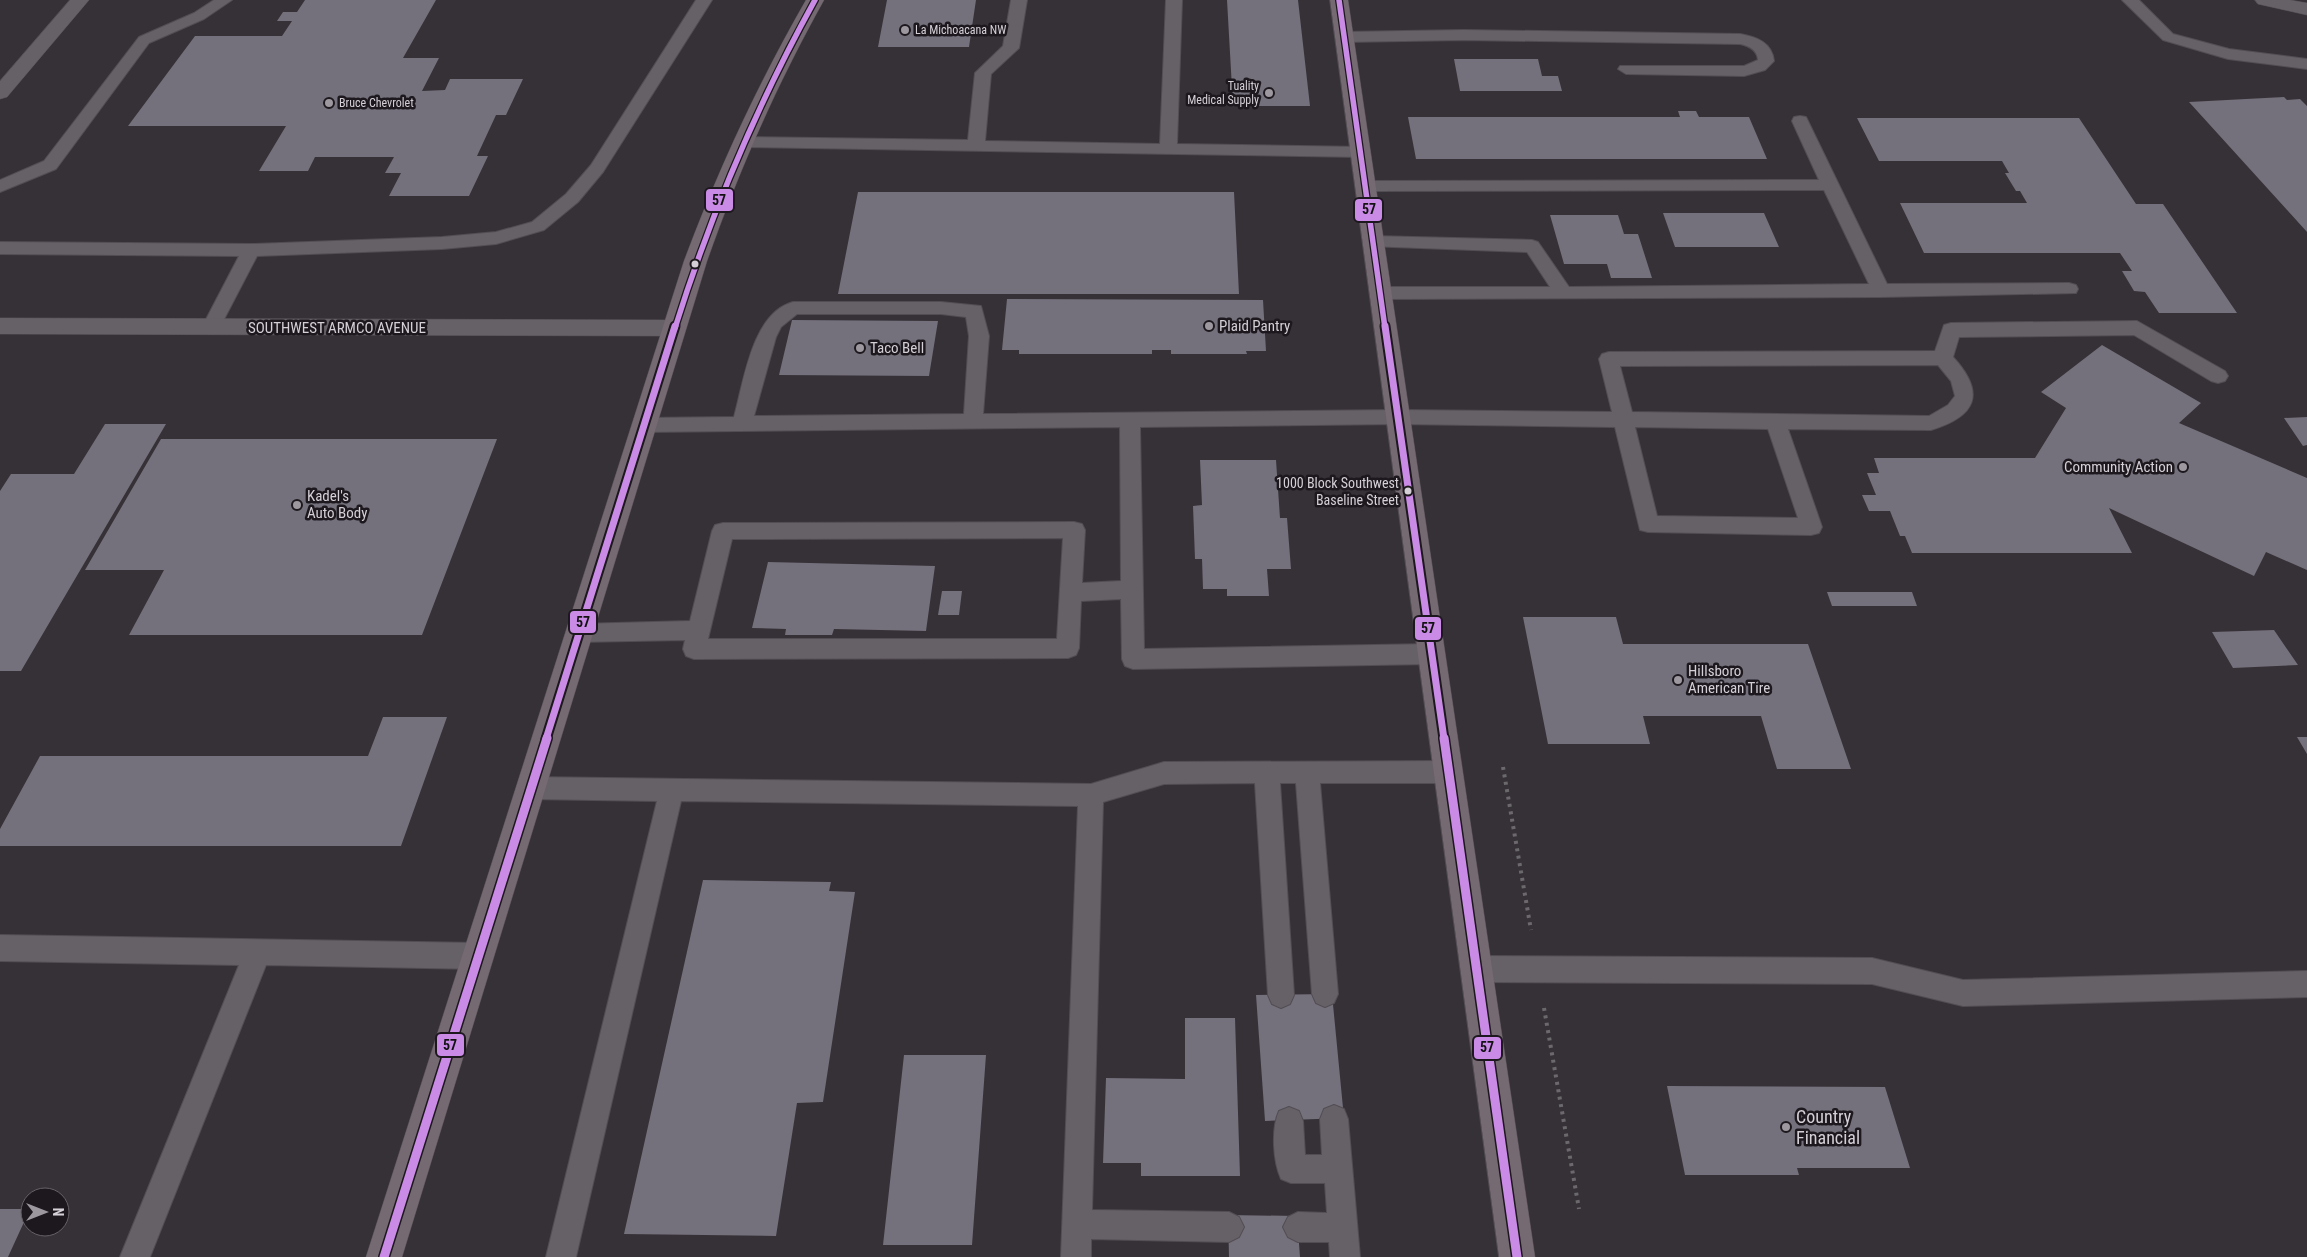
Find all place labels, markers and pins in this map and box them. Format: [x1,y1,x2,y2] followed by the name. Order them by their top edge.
[915,23,1006,37] place label: La Michoacana NW
[899,24,911,36] marker: La Michoacana NW
[1187,79,1259,107] place label: Tuality Medical Supply
[1263,87,1275,99] marker: Tuality Medical Supply
[339,96,414,110] place label: Bruce Chevrolet
[323,97,335,109] marker: Bruce Chevrolet
[690,259,700,269] unlabelled marker
[1219,317,1290,335] place label: Plaid Pantry
[1203,320,1215,332] marker: Plaid Pantry
[870,339,924,357] place label: Taco Bell
[854,342,866,354] marker: Taco Bell
[2064,458,2173,476] place label: Community Action
[2177,461,2189,473] marker: Community Action
[1276,475,1399,508] place label: 1000 Block Southwest Baseline Street
[1403,486,1413,496] marker: 1000 Block Southwest Baseline Street
[307,487,368,522] place label: Kadel's Auto Body
[291,499,303,511] marker: Kadel's Auto Body
[1688,662,1770,697] place label: Hillsboro American Tire
[1672,674,1684,686] marker: Hillsboro American Tire
[1796,1106,1860,1148] place label: Country Financial
[1780,1121,1792,1133] marker: Country Financial

